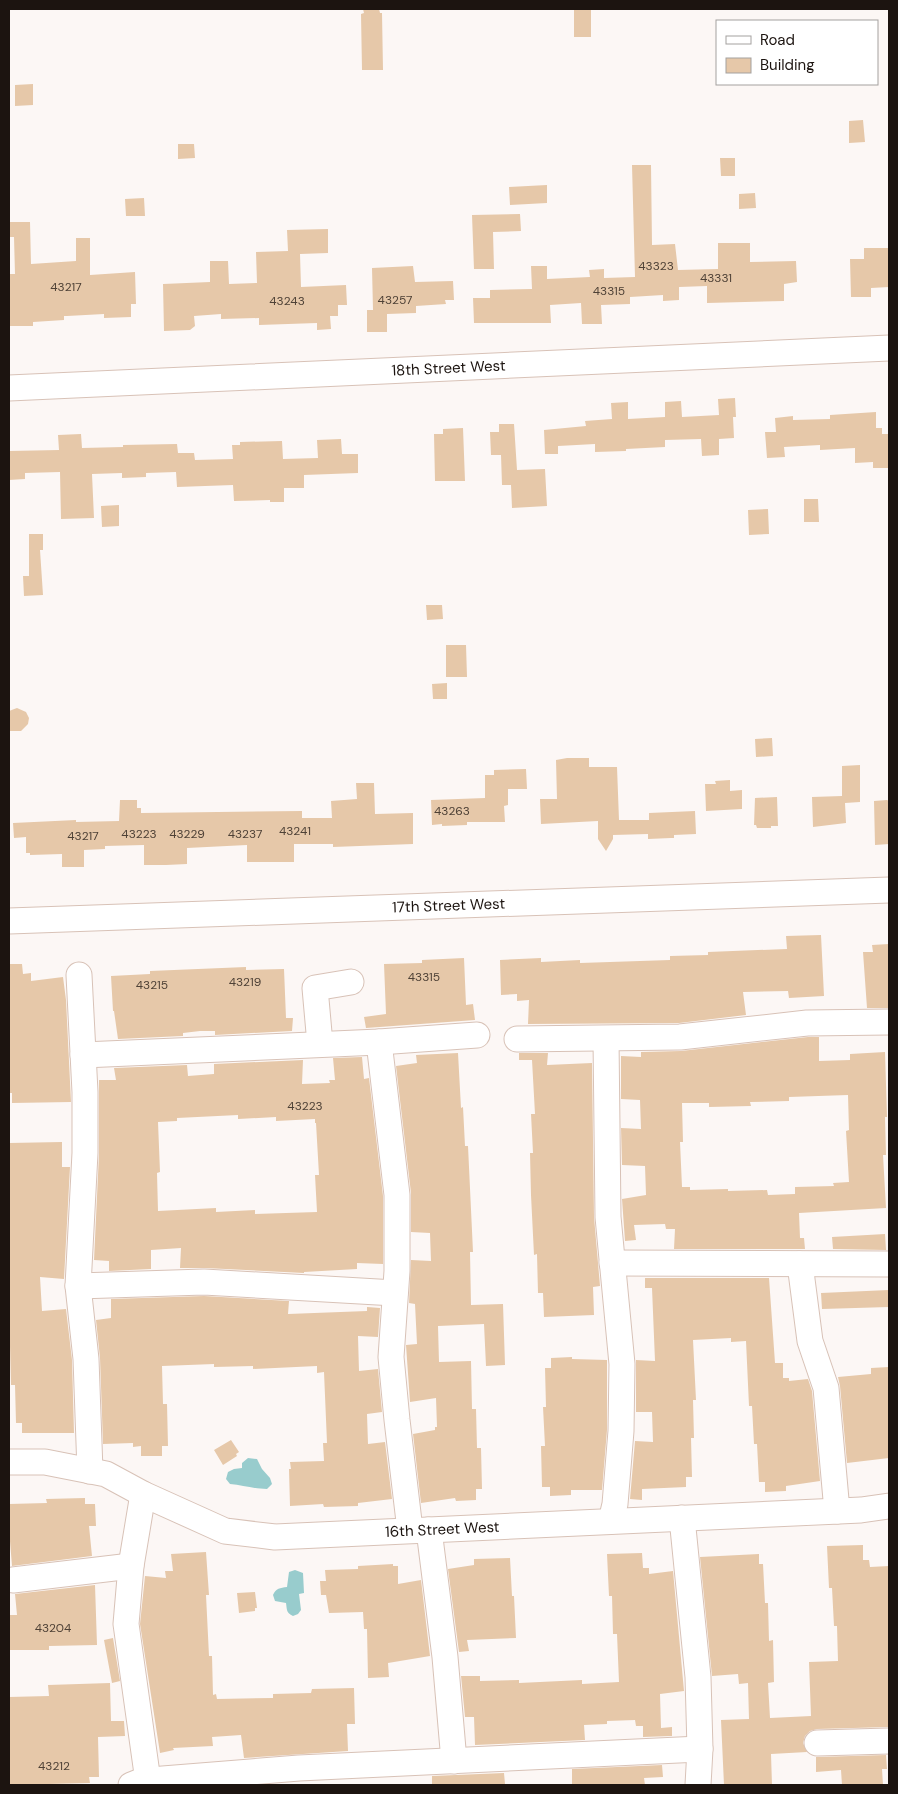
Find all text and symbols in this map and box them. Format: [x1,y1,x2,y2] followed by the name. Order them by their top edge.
[716,20,878,85] legend
[760,30,795,50] text: Road
[760,55,815,75] text: Building
[638,258,674,274] house number: 43323
[700,270,732,286] house number: 43331
[50,279,82,295] house number: 43217
[593,283,625,299] house number: 43315
[378,292,412,308] house number: 43257
[269,293,305,309] house number: 43243
[391,355,506,381] street label: 18th Street West
[434,803,470,819] house number: 43263
[279,823,311,839] house number: 43241
[121,826,157,842] house number: 43223
[169,826,205,842] house number: 43229
[228,826,262,842] house number: 43237
[67,828,99,844] house number: 43217
[392,894,506,917] street label: 17th Street West
[408,969,440,985] house number: 43315
[229,974,261,990] house number: 43219
[136,977,168,993] house number: 43215
[287,1098,323,1114] house number: 43223
[385,1517,500,1542] street label: 16th Street West
[35,1620,71,1636] house number: 43204
[38,1758,70,1774] house number: 43212

